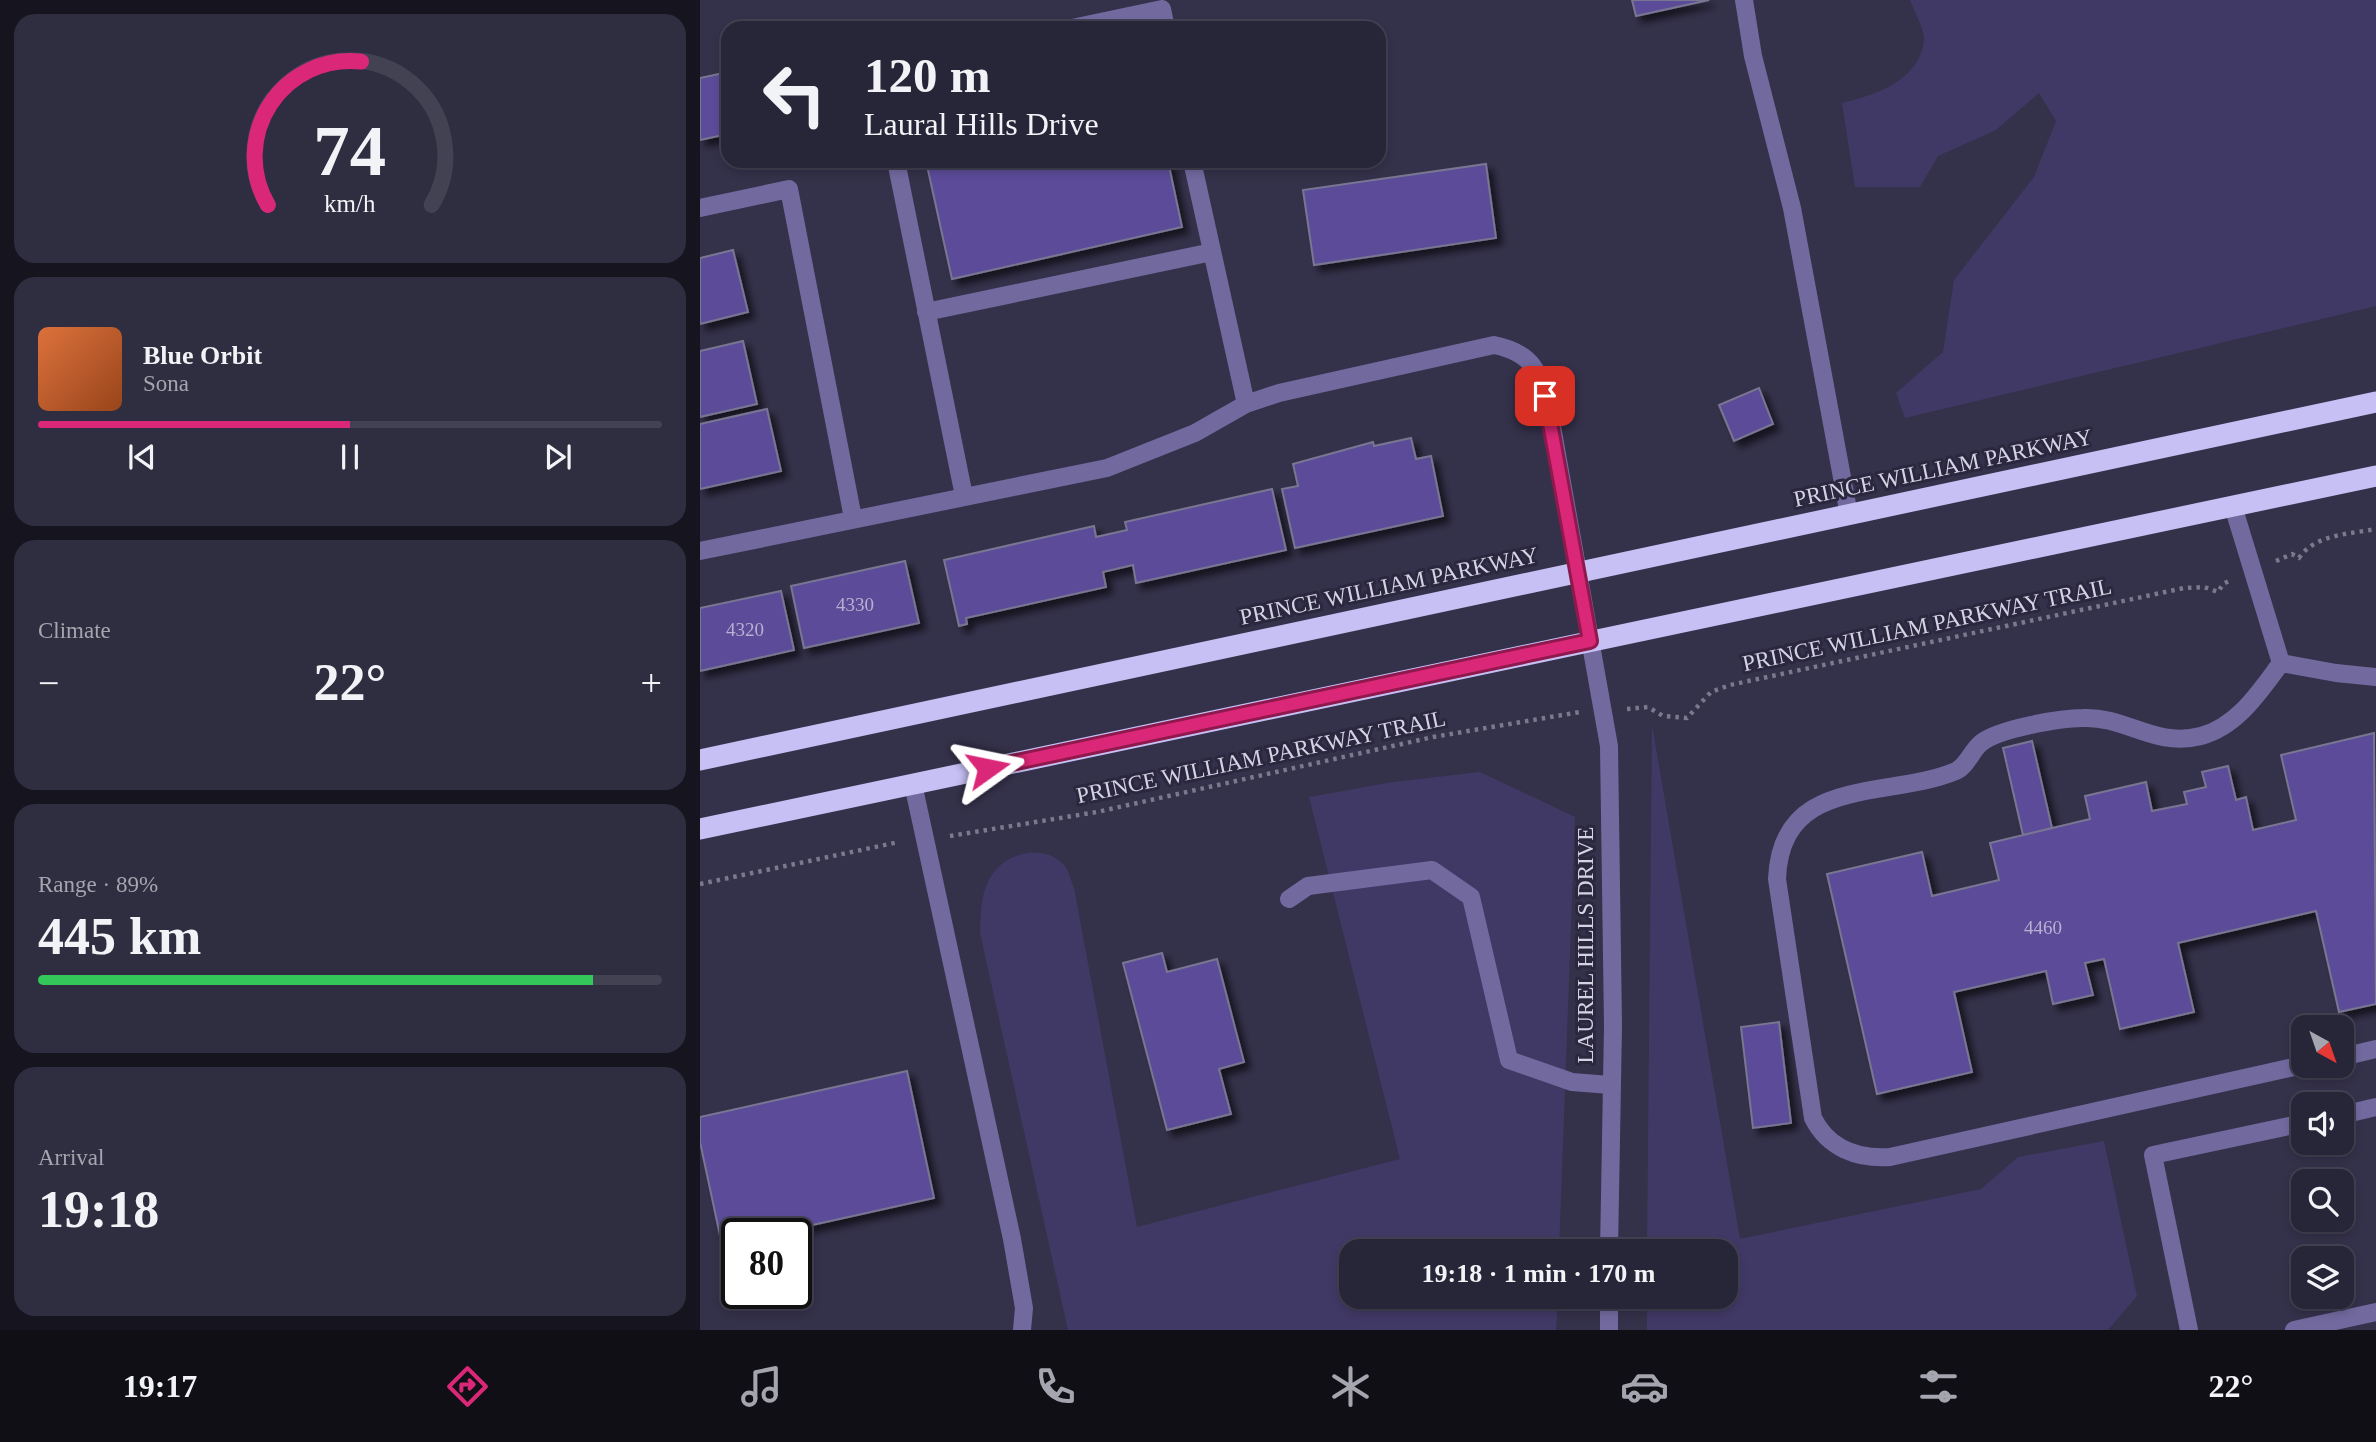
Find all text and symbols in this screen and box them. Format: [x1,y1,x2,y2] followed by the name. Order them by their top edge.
[864,48,991,103] text: 120 m
[749,49,840,140] icon: left
[864,106,1099,142] text: Laural Hills Drive
[314,110,386,191] text: 74
[324,189,376,216] text: km/h
[143,341,262,370] text: Blue Orbit
[1515,366,1575,426] pin
[143,371,189,396] text: Sona
[1526,377,1564,415] icon: arrive
[1791,424,2095,512] street label: PRINCE WILLIAM PARKWAY
[123,438,161,476] icon: previous
[331,438,369,476] icon: pause
[539,438,577,476] icon: next
[1237,542,1541,630] street label: PRINCE WILLIAM PARKWAY
[1740,574,2114,676] street label: PRINCE WILLIAM PARKWAY TRAIL
[836,594,874,615] house number: 4330
[38,618,111,643] text: Climate
[726,619,764,640] house number: 4320
[314,654,386,711] text: 22°
[38,662,59,704] text: −
[641,662,662,704] text: +
[1074,706,1448,808] street label: PRINCE WILLIAM PARKWAY TRAIL
[951,731,1025,805] position arrow
[1573,827,1598,1063] street label: LAUREL HILLS DRIVE
[38,872,158,897] text: Range · 89%
[38,908,201,965] text: 445 km
[2024,917,2062,938] house number: 4460
[2291,1015,2354,1078] north arrow
[2291,1015,2354,1309] map controls
[2291,1092,2354,1155] button: sound
[38,1145,104,1170] text: Arrival
[2291,1169,2354,1232] button: search
[38,1181,159,1238] text: 19:18
[721,1218,812,1309] speed limit sign: 80
[2291,1246,2354,1309] button: layers
[1422,1259,1656,1288] text: 19:18 · 1 min · 170 m
[443,1362,492,1411] icon: directions
[737,1362,786,1411] icon: music
[1031,1362,1080,1411] icon: phone
[1326,1362,1375,1411] icon: climate
[1620,1362,1669,1411] icon: car
[1914,1362,1963,1411] icon: filters
[123,1368,197,1404] text: 19:17
[2209,1368,2253,1404] text: 22°

